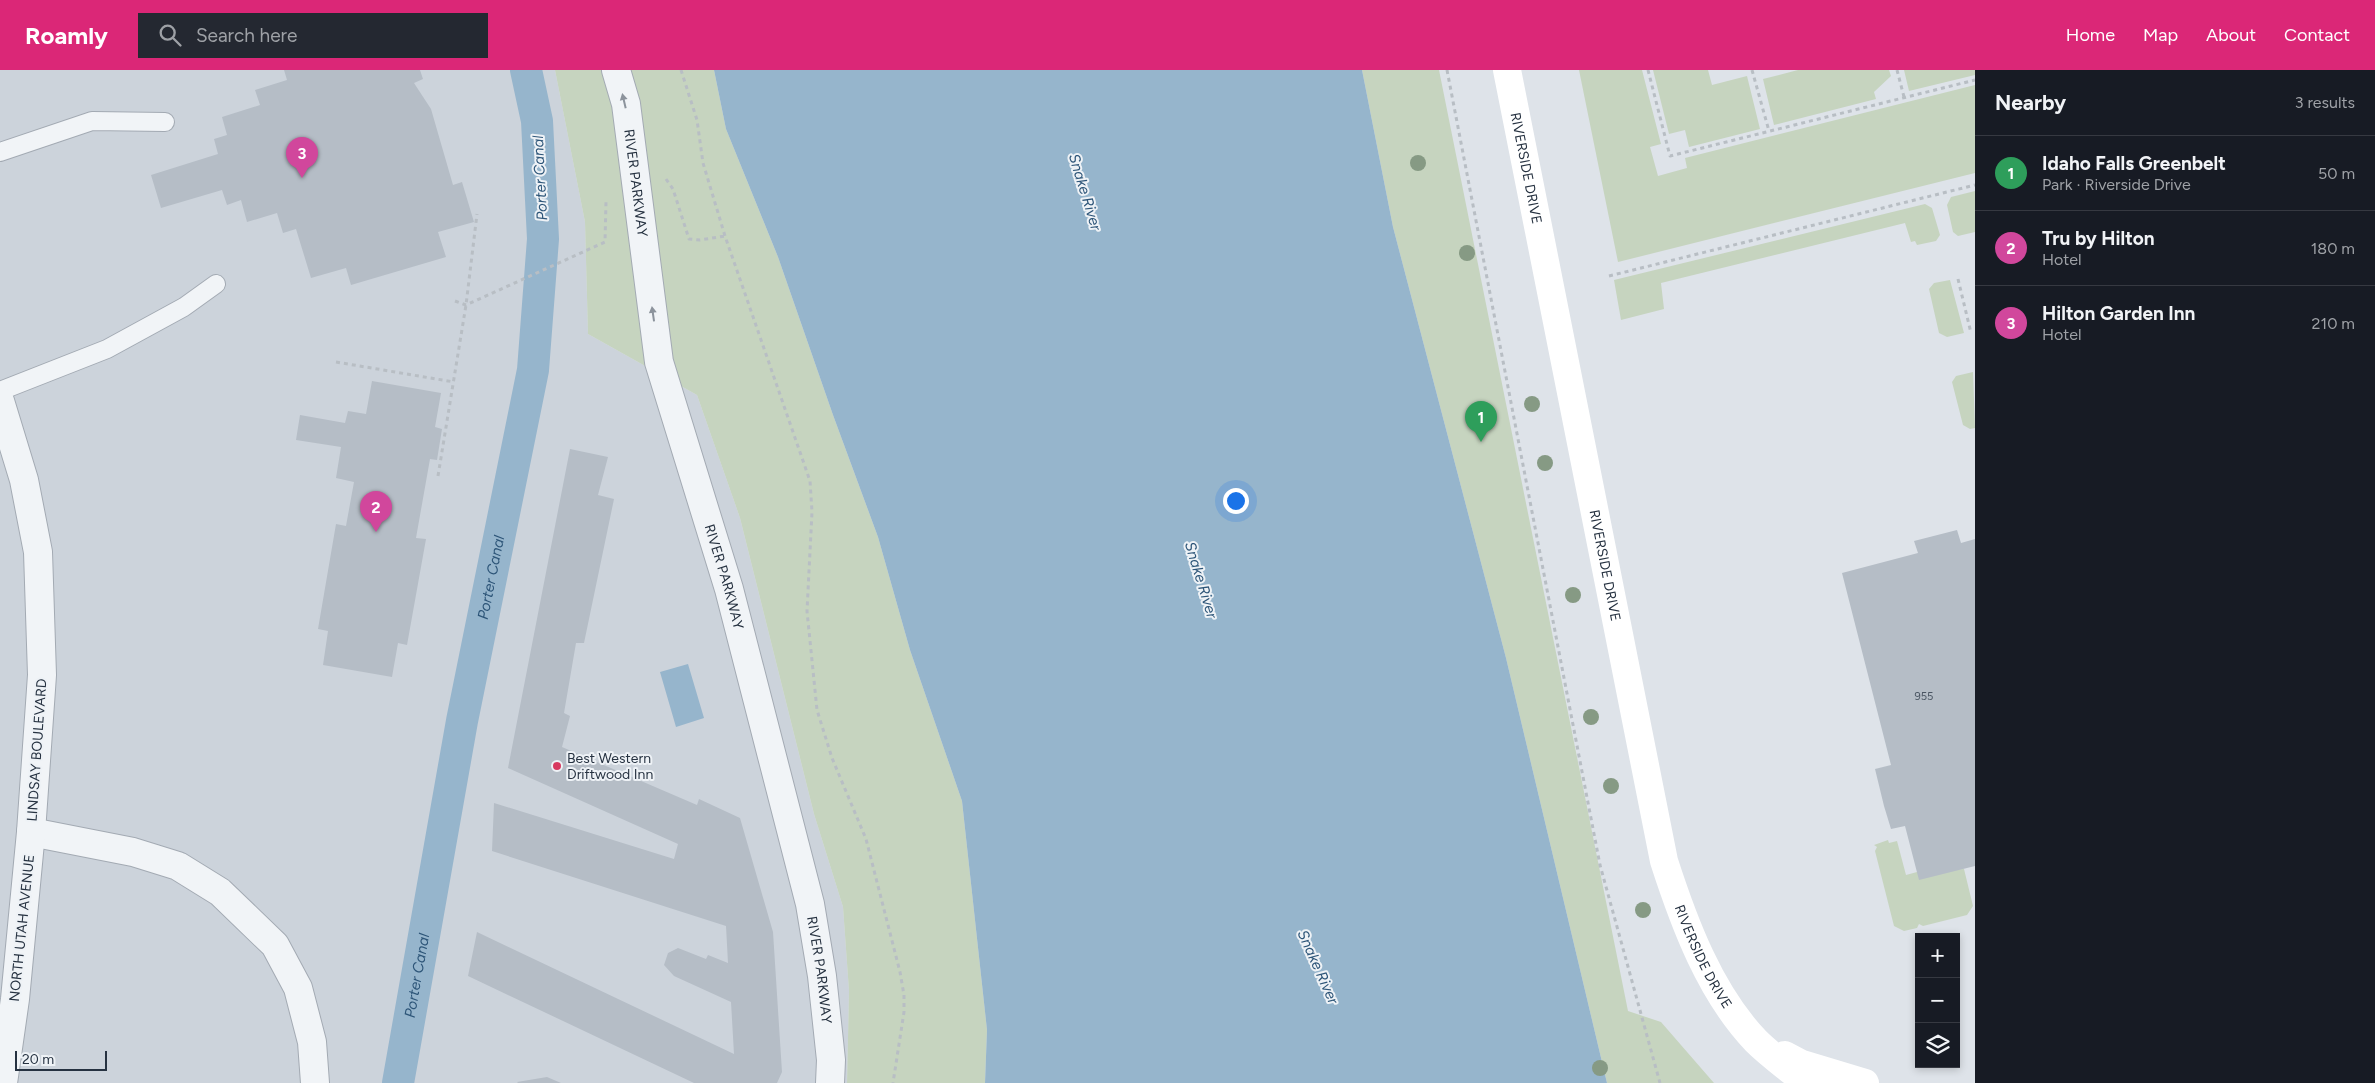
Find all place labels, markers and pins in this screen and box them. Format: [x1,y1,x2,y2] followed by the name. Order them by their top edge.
[286,137,318,178] pin: 3
[1465,401,1497,442] pin: 1
[360,491,392,532] pin: 2
[567,750,653,783] place label: Best Western Driftwood Inn
[551,760,563,772] marker: Best Western Driftwood Inn

